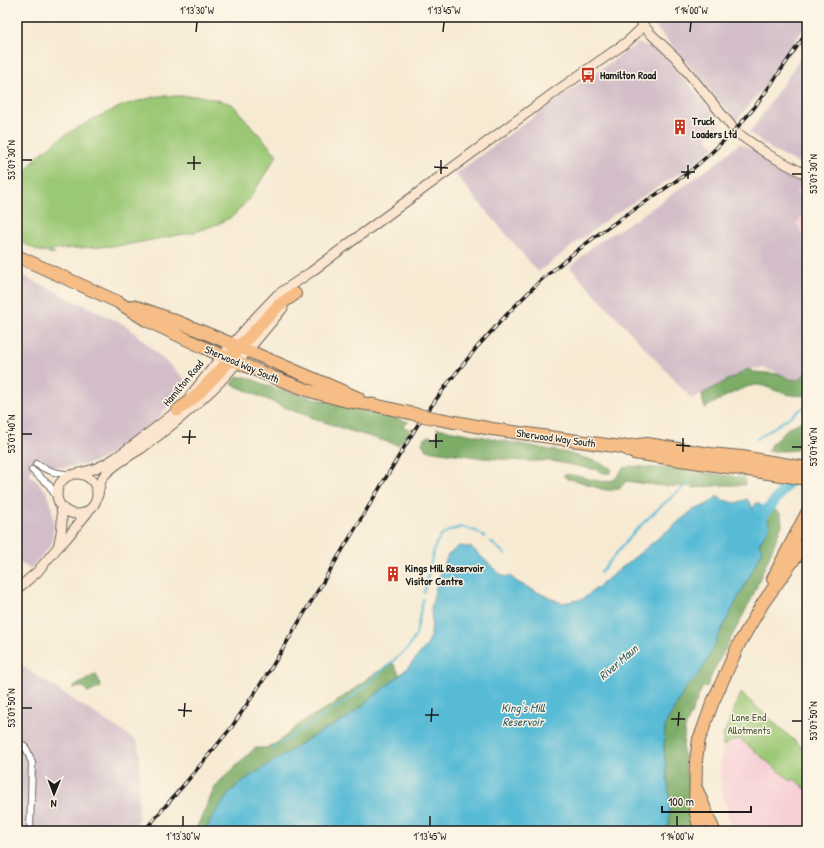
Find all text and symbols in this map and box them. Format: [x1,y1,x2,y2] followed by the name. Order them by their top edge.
[180,4,215,17] text: 1°13'30"W
[428,4,461,17] text: 1°13'45"W
[674,4,708,17] text: 1°14'00"W
[579,66,597,84] bus stop icon: Hamilton Road
[600,68,657,82] place label: Hamilton Road
[691,114,737,141] place label: Truck Loaders Ltd
[671,118,689,136] building icon: Truck Loaders Ltd
[5,140,18,180] text: 53°07'30"N
[807,154,820,194] text: 53°07'30"N
[203,342,282,386] street label: Sherwood Way South
[160,356,207,409] street label: Hamilton Road
[5,415,18,453] text: 53°07'40"N
[516,426,597,451] street label: Sherwood Way South
[807,428,820,466] text: 53°07'40"N
[405,561,485,588] place label: Kings Mill Reservoir Visitor Centre
[384,565,402,583] building icon: Kings Mill Reservoir Visitor Centre
[595,639,643,684] water label: River Maun
[5,688,18,728] text: 53°07'50"N
[501,699,546,730] water label: King's Mill Reservoir
[807,701,820,741] text: 53°07'50"N
[727,710,771,737] park label: Lane End Allotments
[34,774,74,814] north arrow
[662,788,751,814] scale bar
[668,793,694,810] text: 100 m
[51,797,57,811] text: N
[166,830,201,843] text: 1°13'30"W
[414,830,447,843] text: 1°13'45"W
[660,830,694,843] text: 1°14'00"W

